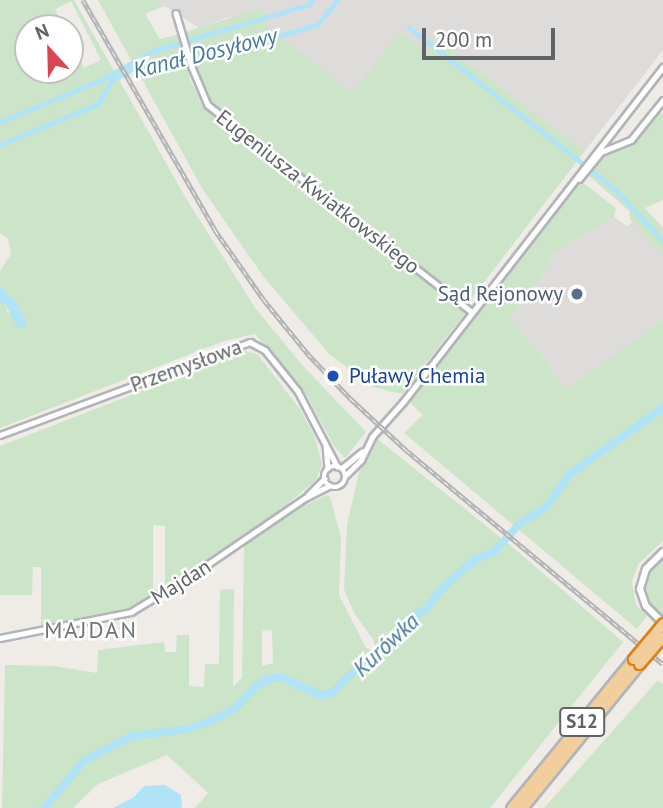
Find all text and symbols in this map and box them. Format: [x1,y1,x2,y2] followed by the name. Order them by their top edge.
[14,14,84,84] north arrow
[425,14,558,58] scale bar
[32,18,52,45] text: N
[130,22,280,84] water label: Kanał Dosyłowy
[435,26,492,53] text: 200 m
[211,105,425,279] street label: Eugeniusza Kwiatkowskiego
[438,281,563,307] place label: Sąd Rejonowy
[569,286,585,302] marker: Sąd Rejonowy
[127,334,245,398] street label: Przemysłowa
[349,363,486,389] place label: Puławy Chemia
[323,366,343,386] marker: Puławy Chemia
[146,554,216,610] street label: Majdan
[347,608,425,682] water label: Kurówka
[45,616,137,644] district label: MAJDAN
[558,706,606,737] road number: S12

